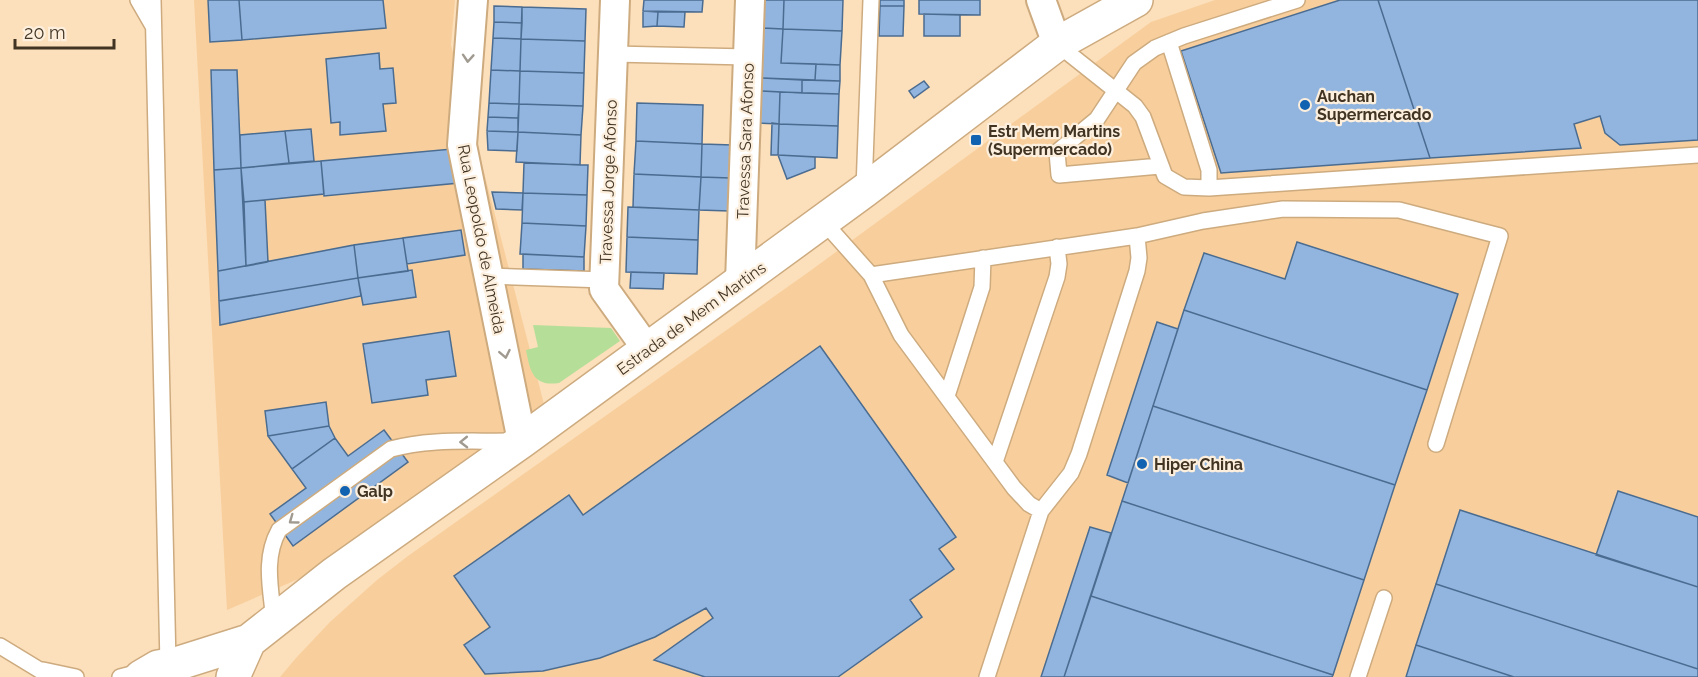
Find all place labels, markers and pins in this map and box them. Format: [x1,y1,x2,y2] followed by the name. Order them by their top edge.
[1317,87,1432,124] place label: Auchan Supermercado
[1298,98,1312,112] marker: Auchan Supermercado
[988,122,1120,159] place label: Estr Mem Martins (Supermercado)
[969,133,983,147] marker: Estr Mem Martins (Supermercado)
[1154,455,1243,474] place label: Hiper China
[1135,457,1149,471] marker: Hiper China
[357,482,393,501] place label: Galp
[338,484,352,498] marker: Galp

